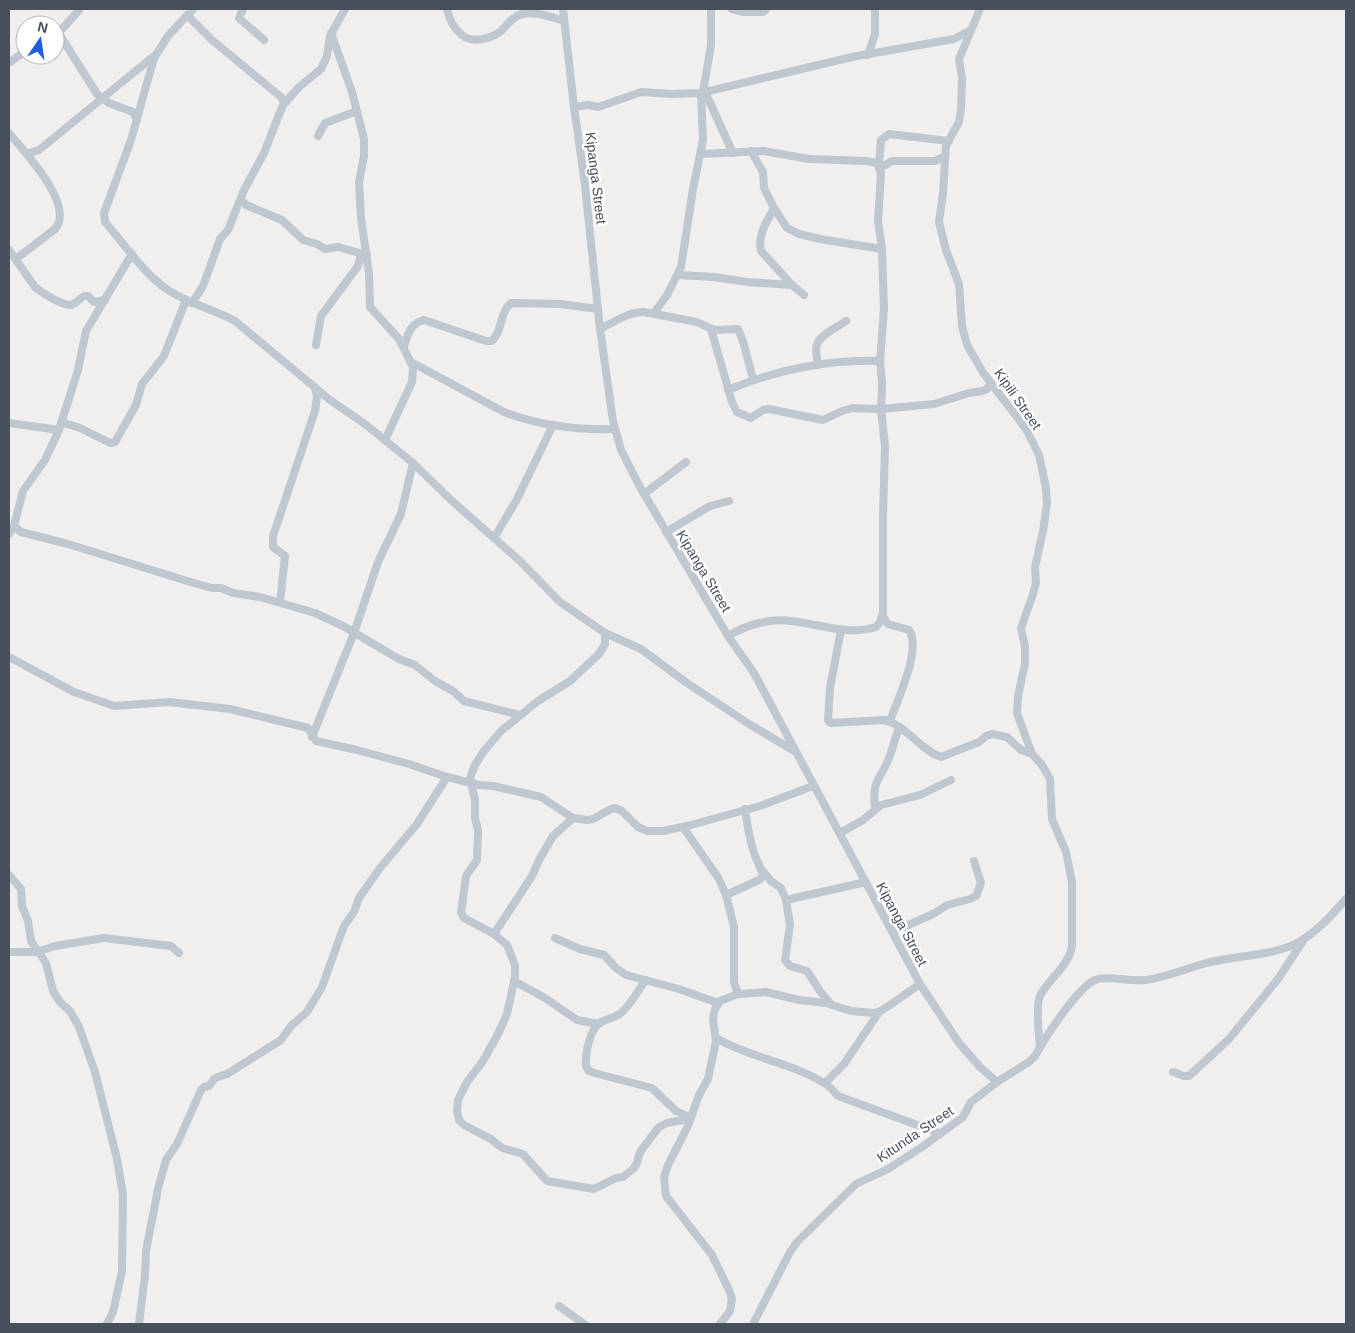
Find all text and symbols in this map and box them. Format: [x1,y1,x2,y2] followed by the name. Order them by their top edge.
[15,15,65,65] north arrow
[36,18,50,36] text: N
[582,131,610,225] street label: Kipanga Street
[991,365,1045,433] street label: Kipili Street
[673,527,735,615] street label: Kipanga Street
[873,879,931,969] street label: Kipanga Street
[874,1103,956,1165] street label: Kitunda Street

